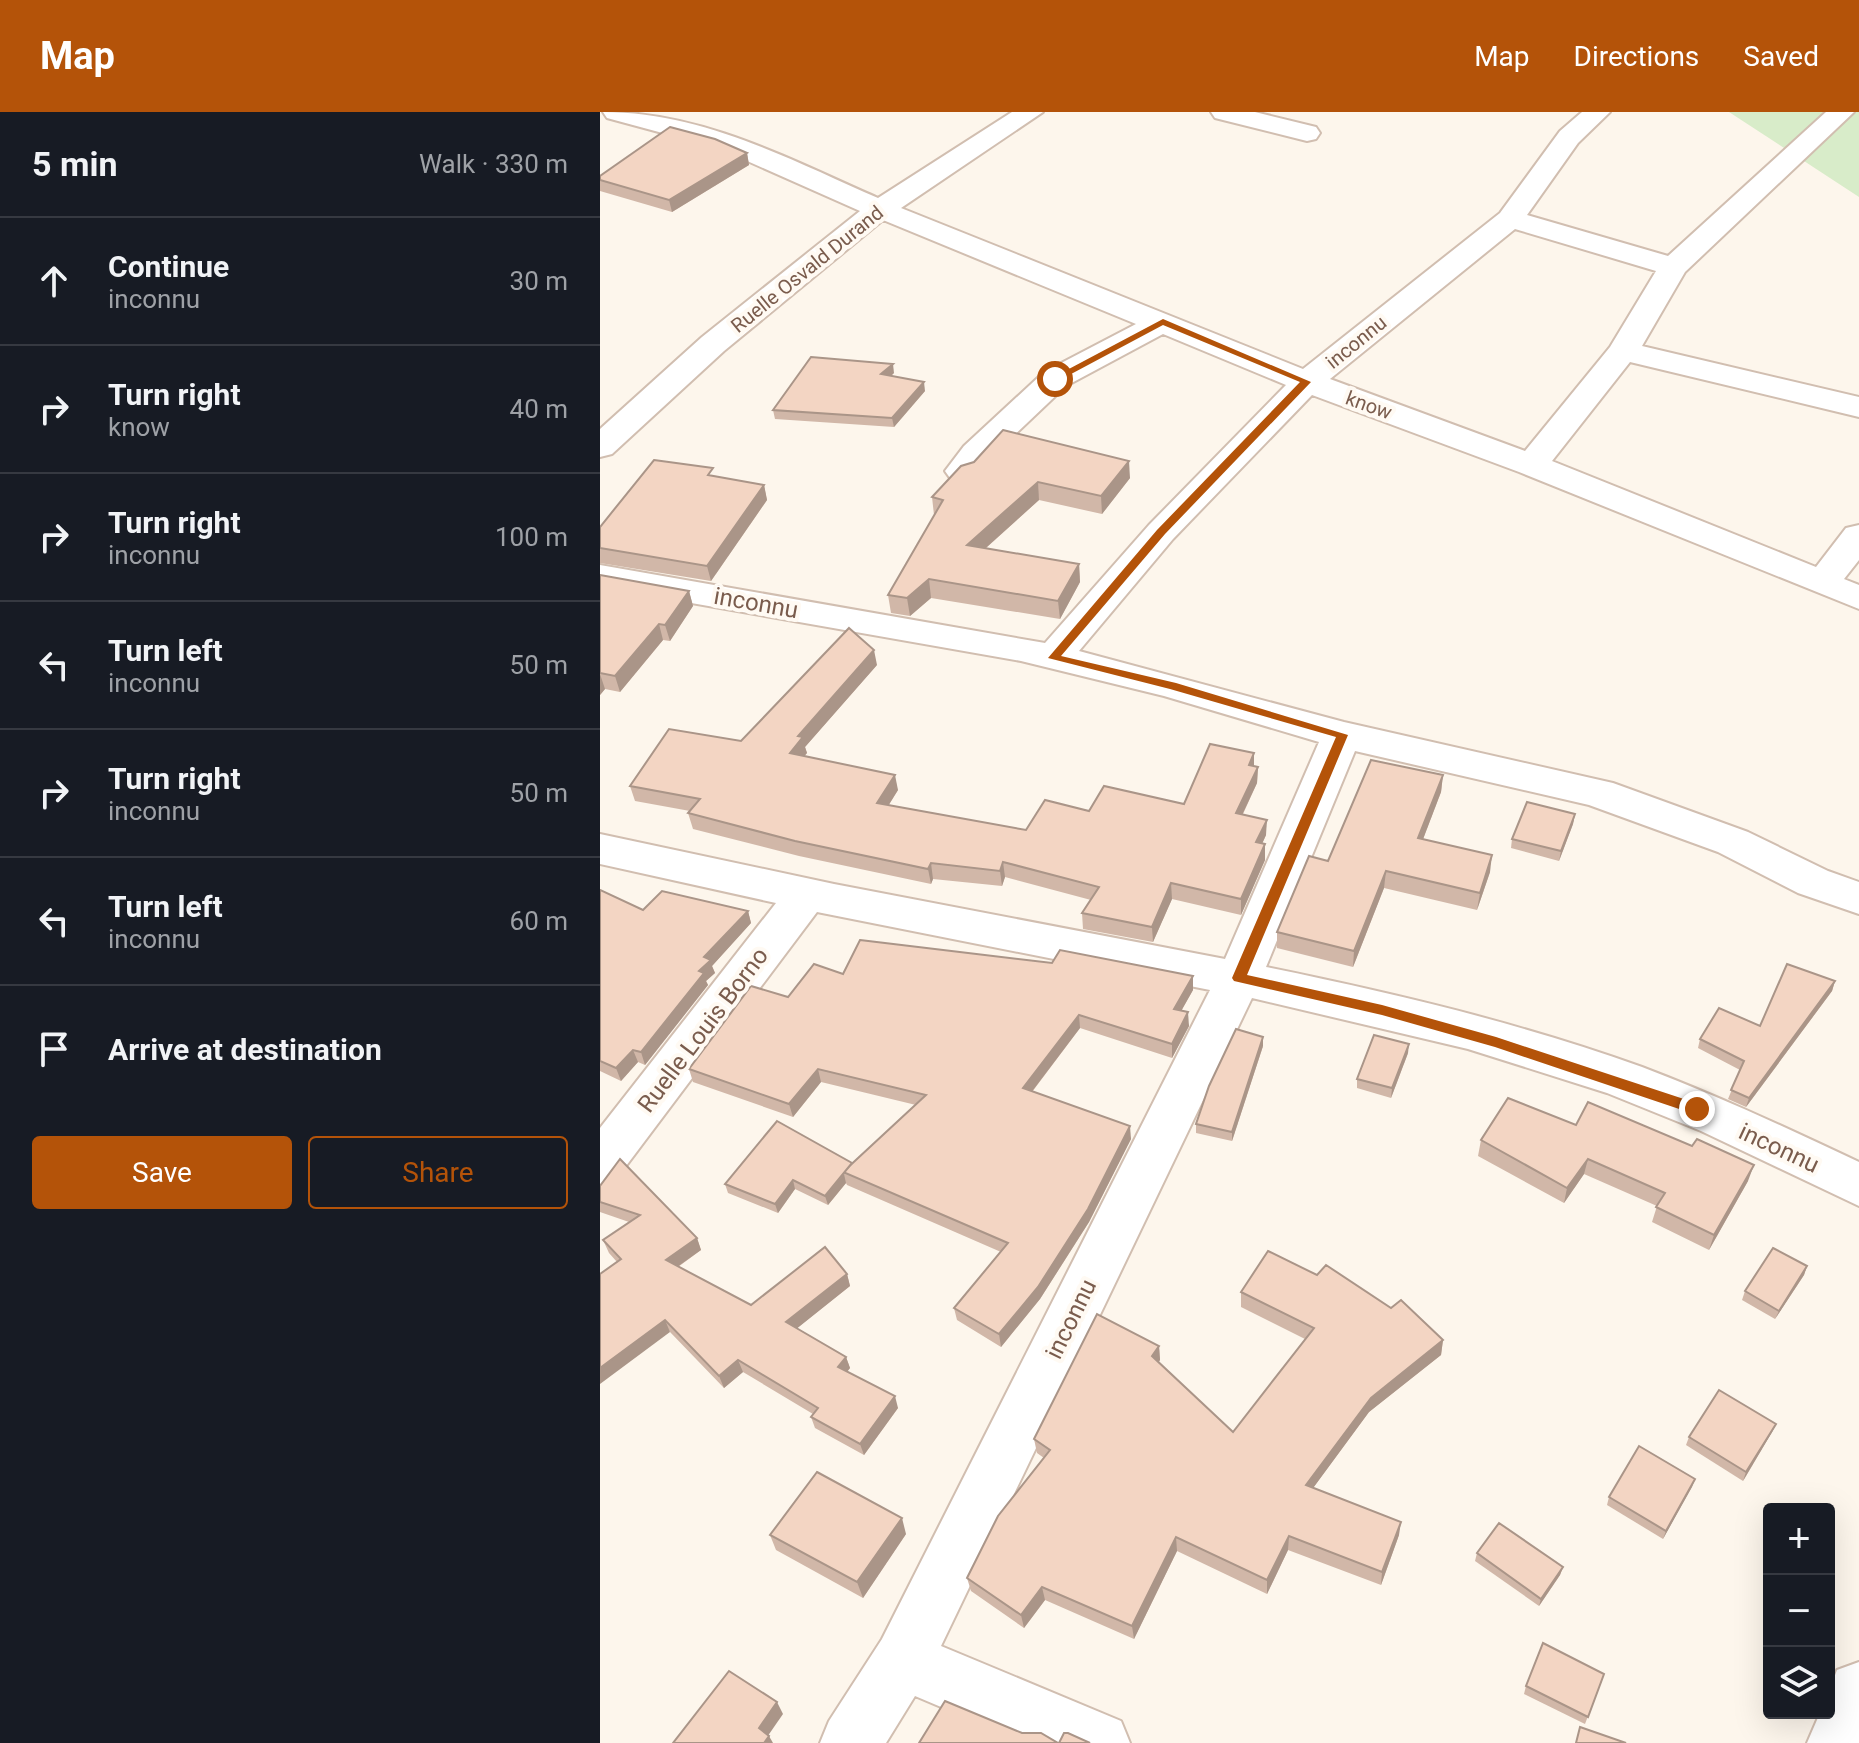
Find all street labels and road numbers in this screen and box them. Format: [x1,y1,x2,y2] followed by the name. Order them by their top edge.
[726,200,888,338] street label: Ruelle Osvald Durand
[1321,310,1391,374] street label: inconnu
[1343,386,1395,424] street label: know
[712,582,800,624] street label: inconnu
[632,942,774,1118] street label: Ruelle Louis Borno
[1735,1117,1823,1179] street label: inconnu
[1040,1275,1102,1363] street label: inconnu

